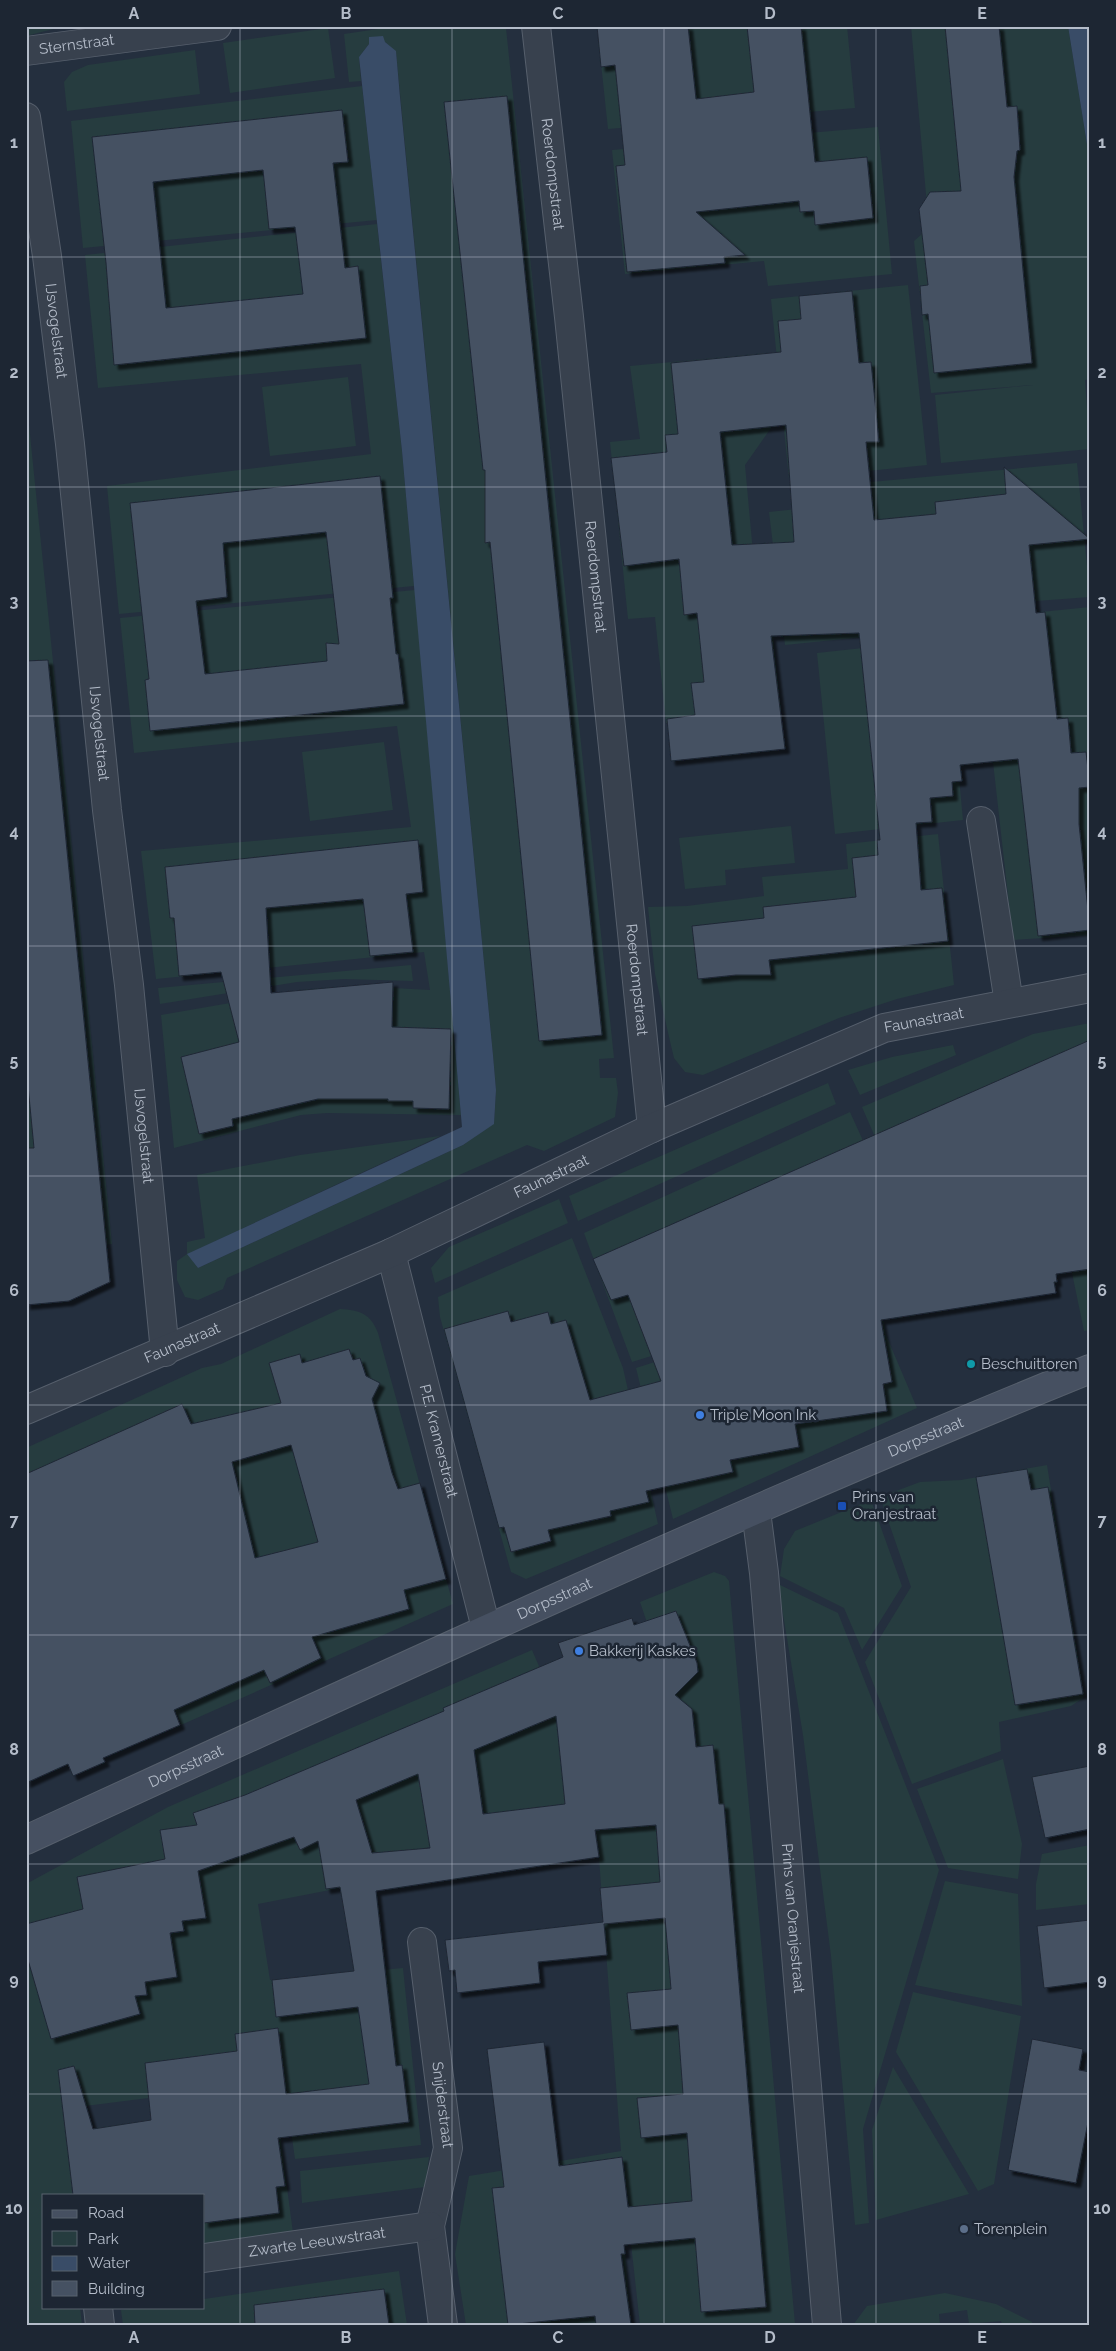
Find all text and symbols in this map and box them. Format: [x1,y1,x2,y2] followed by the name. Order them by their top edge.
[129,4,140,23] text: A
[341,4,352,23] text: B
[553,4,564,23] text: C
[764,4,776,23] text: D
[977,4,987,23] text: E
[38,31,115,58] street label: Sternstraat
[538,117,568,231] street label: Roerdompstraat
[10,133,18,152] text: 1
[1098,133,1106,152] text: 1
[41,282,71,379] street label: IJsvogelstraat
[9,363,19,382] text: 2
[1097,363,1107,382] text: 2
[581,520,610,634] street label: Roerdompstraat
[10,592,19,611] text: 3
[1098,592,1107,611] text: 3
[86,685,113,782] street label: IJsvogelstraat
[9,822,19,841] text: 4
[1097,822,1107,841] text: 4
[622,923,652,1037] street label: Roerdompstraat
[883,1004,965,1037] street label: Faunastraat
[10,1051,19,1070] text: 5
[1098,1051,1107,1070] text: 5
[130,1088,157,1185] street label: IJsvogelstraat
[511,1151,592,1202] street label: Faunastraat
[9,1281,19,1300] text: 6
[1097,1281,1107,1300] text: 6
[142,1319,223,1367] street label: Faunastraat
[981,1355,1078,1373] place label: Beschuittoren
[965,1358,977,1370] marker: Beschuittoren
[416,1382,462,1500] street label: P.E. Kramerstraat
[710,1406,816,1424] place label: Triple Moon Ink
[694,1409,706,1421] marker: Triple Moon Ink
[885,1413,966,1461] street label: Dorpsstraat
[852,1488,936,1523] place label: Prins van Oranjestraat
[836,1500,848,1512] marker: Prins van Oranjestraat
[10,1511,19,1530] text: 7
[1098,1511,1107,1530] text: 7
[514,1574,595,1623] street label: Dorpsstraat
[589,1642,696,1660] place label: Bakkerij Kaskes
[573,1645,585,1657] marker: Bakkerij Kaskes
[9,1740,19,1759] text: 8
[1097,1740,1107,1759] text: 8
[146,1741,226,1791] street label: Dorpsstraat
[778,1843,808,1994] street label: Prins van Oranjestraat
[9,1970,19,1989] text: 9
[1097,1970,1107,1989] text: 9
[428,2061,457,2149] street label: Snijderstraat
[42,2194,205,2308] legend
[5,2199,23,2218] text: 10
[1093,2199,1111,2218] text: 10
[88,2204,124,2222] text: Road
[974,2220,1047,2238] place label: Torenplein
[247,2223,387,2261] street label: Zwarte Leeuwstraat
[958,2223,970,2235] marker: Torenplein
[88,2230,119,2248] text: Park
[88,2254,131,2272] text: Water
[88,2280,145,2298] text: Building
[129,2328,140,2347] text: A
[341,2328,352,2347] text: B
[553,2328,564,2347] text: C
[764,2328,776,2347] text: D
[977,2328,987,2347] text: E

